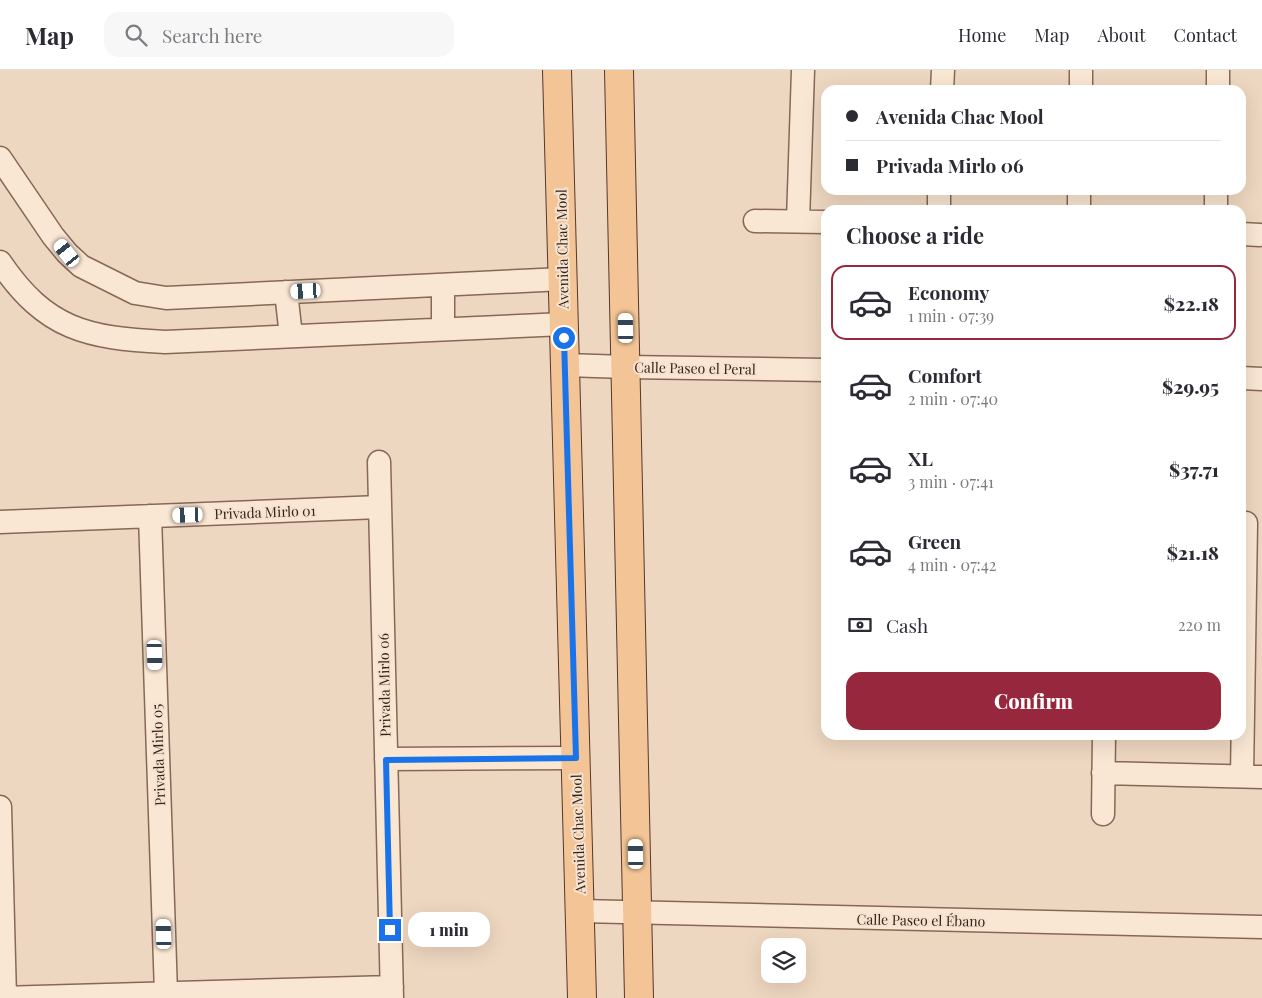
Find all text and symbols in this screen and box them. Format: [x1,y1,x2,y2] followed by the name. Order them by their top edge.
[104,12,454,57] search box
[25,19,74,51] text: Map
[122,21,150,49] icon: search
[162,22,262,48] text: Search here
[958,23,1006,47] text: Home
[1034,23,1069,47] text: Map
[1097,23,1146,47] text: About
[1174,23,1237,47] text: Contact
[876,103,1044,129] text: Avenida Chac Mool
[876,152,1024,178] text: Privada Mirlo 06
[551,189,573,310] street label: Avenida Chac Mool
[846,220,984,250] text: Choose a ride
[51,237,82,269] car
[908,279,989,305] text: Economy
[848,280,893,325] icon: car
[290,283,321,299] car
[1164,290,1219,316] text: $22.18
[908,305,994,326] text: 1 min · 07:39
[618,313,633,343] car
[553,327,575,349] route start
[634,357,756,379] street label: Calle Paseo el Peral
[908,362,982,388] text: Comfort
[848,363,893,408] icon: car
[1162,373,1219,399] text: $29.95
[908,388,998,409] text: 2 min · 07:40
[908,445,933,471] text: XL
[848,446,893,491] icon: car
[1169,456,1219,482] text: $37.71
[908,471,994,492] text: 3 min · 07:41
[214,501,316,523] street label: Privada Mirlo 01
[172,507,203,523] car
[908,528,961,554] text: Green
[848,529,893,574] icon: car
[1167,539,1219,565] text: $21.18
[908,554,996,575] text: 4 min · 07:42
[846,611,874,639] icon: cash
[886,612,928,638] text: Cash
[1178,614,1221,635] text: 220 m
[374,633,394,737] street label: Privada Mirlo 06
[146,640,163,670] car
[846,672,1221,730] button: Confirm
[147,703,169,806] street label: Privada Mirlo 05
[566,774,590,895] street label: Avenida Chac Mool
[628,839,643,869] car
[857,909,986,931] street label: Calle Paseo el Ébano
[408,912,490,948] callout: 1 min
[155,919,172,949] car
[379,919,401,941] route end
[429,919,469,940] text: 1 min
[761,938,806,983] map controls
[761,938,806,983] button: layers

